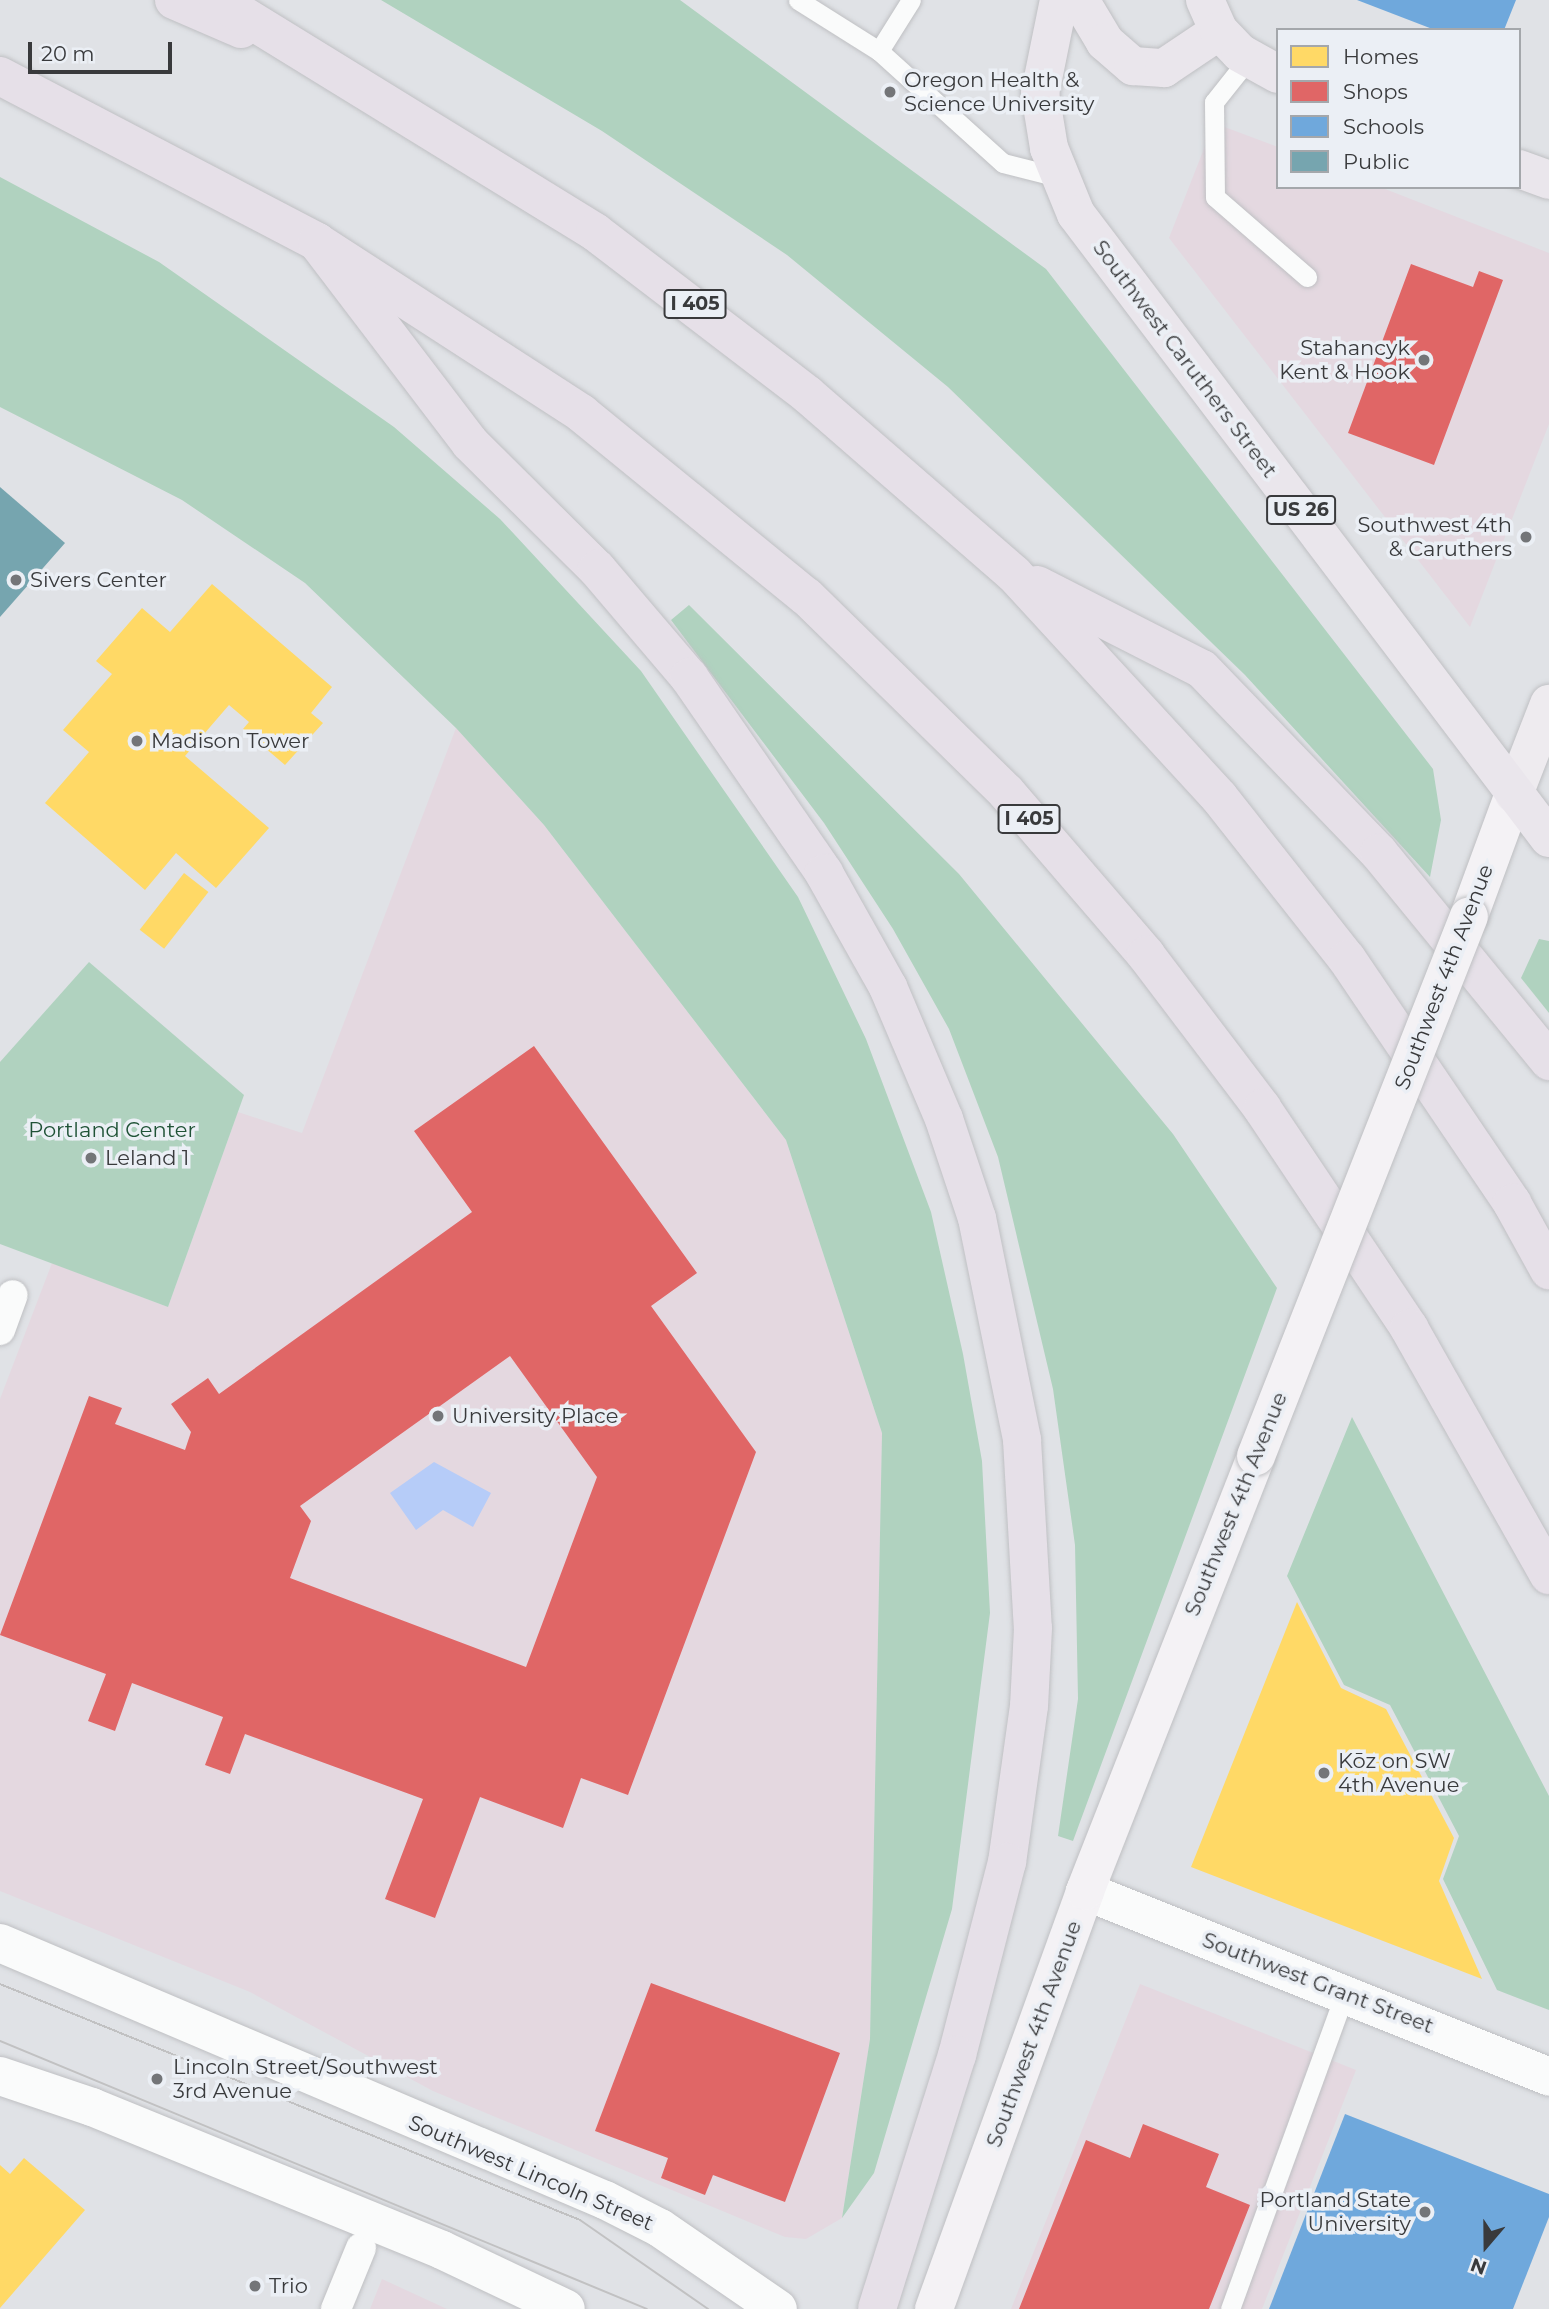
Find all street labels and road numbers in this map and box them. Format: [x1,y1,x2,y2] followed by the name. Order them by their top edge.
[1088,235,1282,483] street label: Southwest Caruthers Street
[664,288,726,320] road number: I 405
[1266,495,1336,526] road number: US 26
[998,804,1060,834] road number: I 405
[1389,861,1499,1093] street label: Southwest 4th Avenue
[1180,1388,1292,1620] street label: Southwest 4th Avenue
[981,1917,1087,2151] street label: Southwest 4th Avenue
[1199,1927,1437,2039] street label: Southwest Grant Street
[405,2110,657,2236] street label: Southwest Lincoln Street

